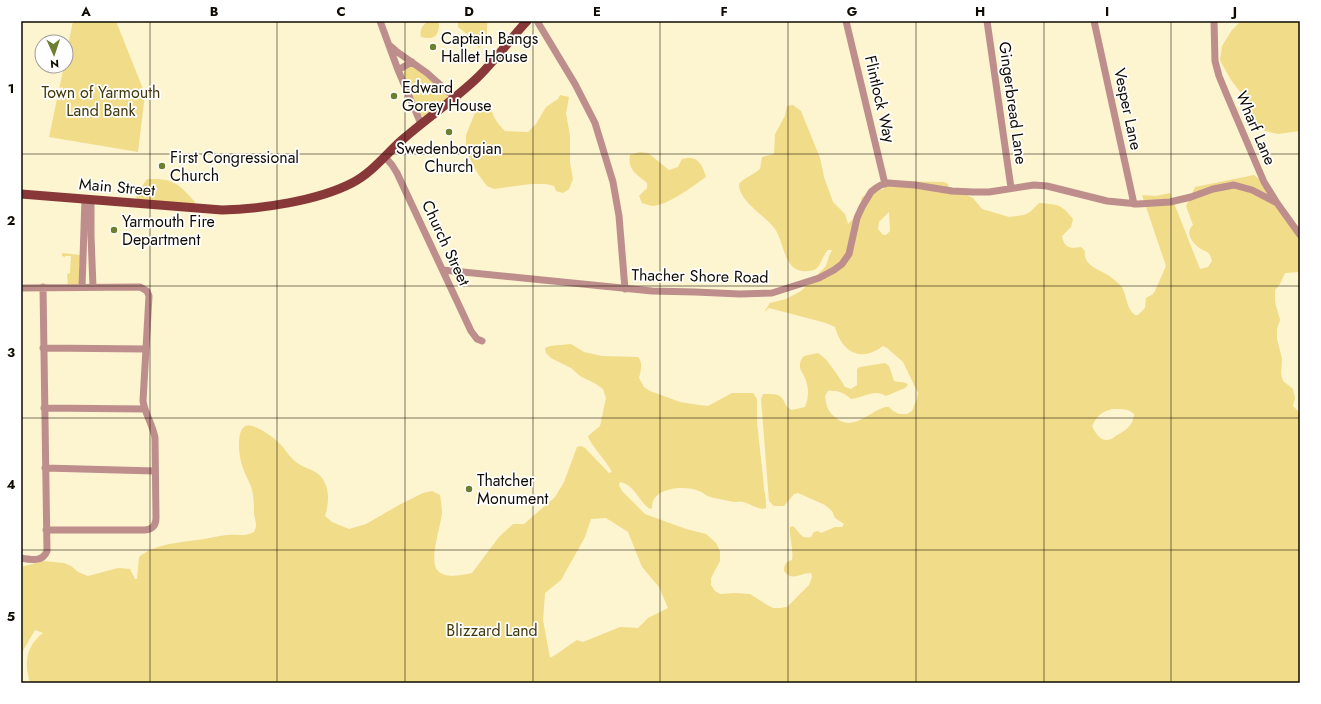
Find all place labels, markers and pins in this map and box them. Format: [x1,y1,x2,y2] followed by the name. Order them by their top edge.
[441,27,538,68] place label: Captain Bangs Hallet House
[428,42,438,52] marker: Captain Bangs Hallet House
[402,76,492,117] place label: Edward Gorey House
[389,91,399,101] marker: Edward Gorey House
[444,127,454,137] marker: Swedenborgian Church
[396,137,502,178] place label: Swedenborgian Church
[170,146,299,187] place label: First Congressional Church
[157,161,167,171] marker: First Congressional Church
[122,210,215,251] place label: Yarmouth Fire Department
[109,225,119,235] marker: Yarmouth Fire Department
[477,469,549,510] place label: Thatcher Monument
[464,484,474,494] marker: Thatcher Monument

